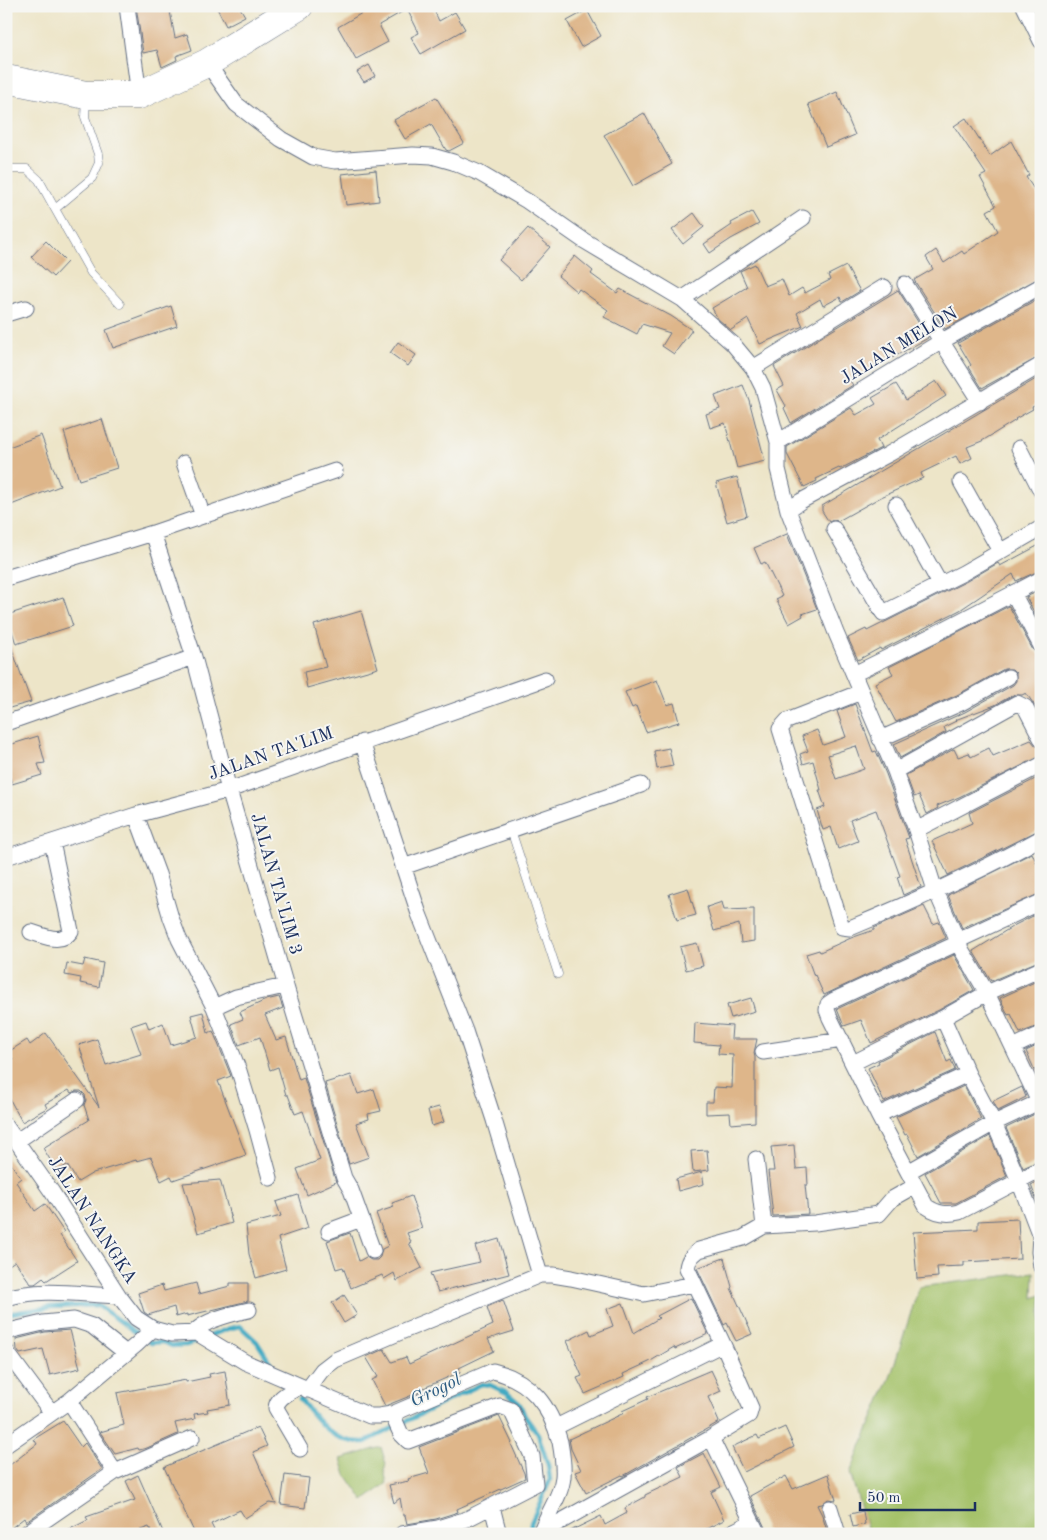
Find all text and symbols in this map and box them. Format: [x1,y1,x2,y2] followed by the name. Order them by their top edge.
[837,304,961,388] street label: JALAN MELON
[206,724,336,784] street label: JALAN TA'LIM
[247,811,305,957] street label: JALAN TA'LIM 3
[44,1153,140,1287] street label: JALAN NANGKA
[407,1370,465,1411] water label: Grogol
[860,1480,974,1512] scale bar
[867,1491,901,1506] text: 50 m

